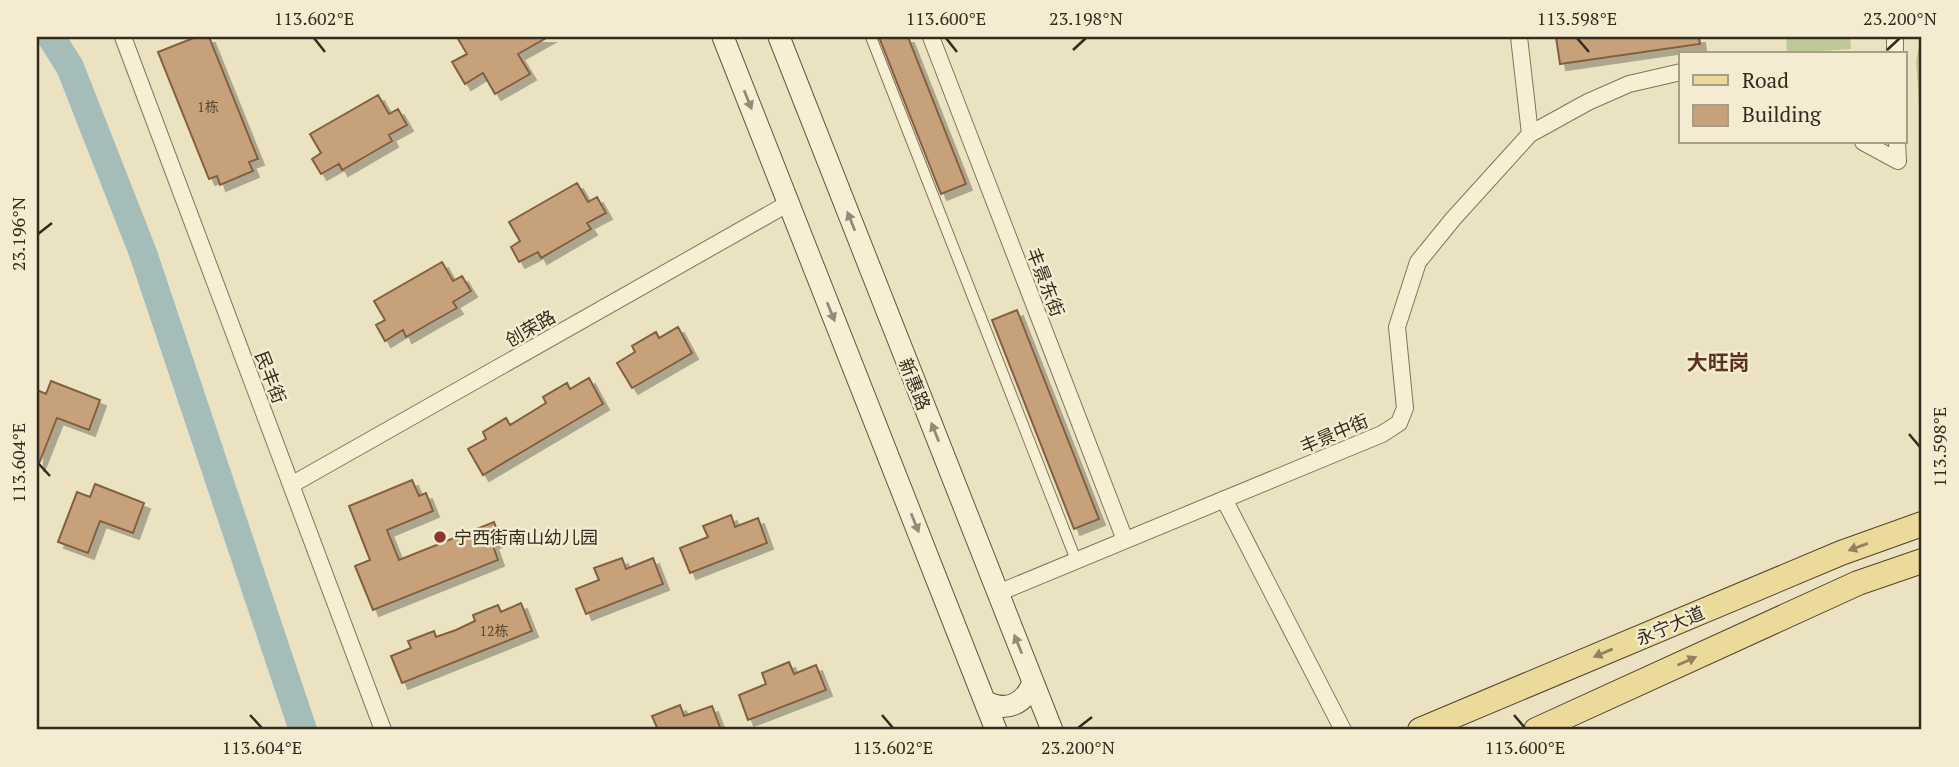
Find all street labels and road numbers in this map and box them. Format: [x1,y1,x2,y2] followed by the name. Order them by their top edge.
[1022,244,1070,320] street label: 丰景东街
[501,304,559,352] street label: 创荣路
[250,347,292,407] street label: 民丰街
[894,354,936,414] street label: 新惠路
[1296,408,1372,458] street label: 丰景中街
[1632,600,1708,650] street label: 永宁大道

